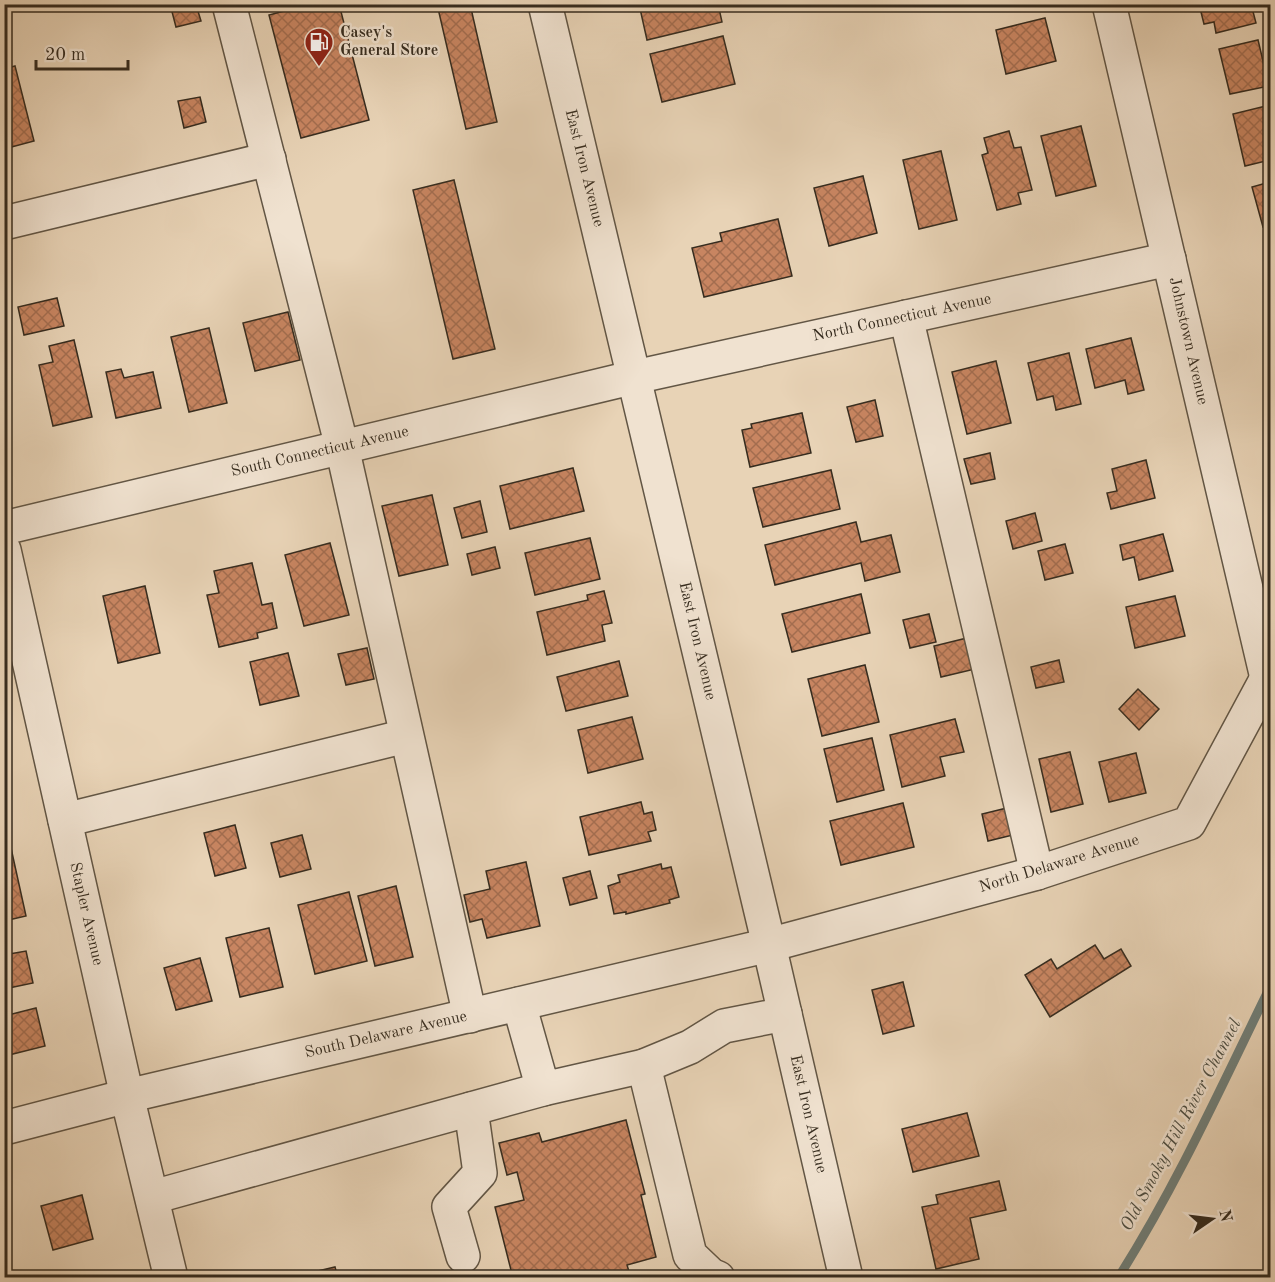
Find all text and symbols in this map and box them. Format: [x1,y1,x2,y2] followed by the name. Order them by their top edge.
[340,25,438,59] place label: Casey's General Store
[303,26,335,68] fuel station icon: Casey's General Store
[36,33,128,71] scale bar
[45,46,85,64] text: 20 m
[562,107,606,229] street label: East Iron Avenue
[1166,276,1210,406] street label: Johnstown Avenue
[811,291,993,345] street label: North Connecticut Avenue
[230,424,410,480] street label: South Connecticut Avenue
[676,580,718,702] street label: East Iron Avenue
[977,832,1141,896] street label: North Delaware Avenue
[66,861,106,967] street label: Stapler Avenue
[303,1009,469,1061] street label: South Delaware Avenue
[1117,1015,1245,1234] water label: Old Smoky Hill River Channel
[787,1053,829,1175] street label: East Iron Avenue
[1182,1189,1242,1249] north arrow
[1215,1208,1234,1224] text: N

